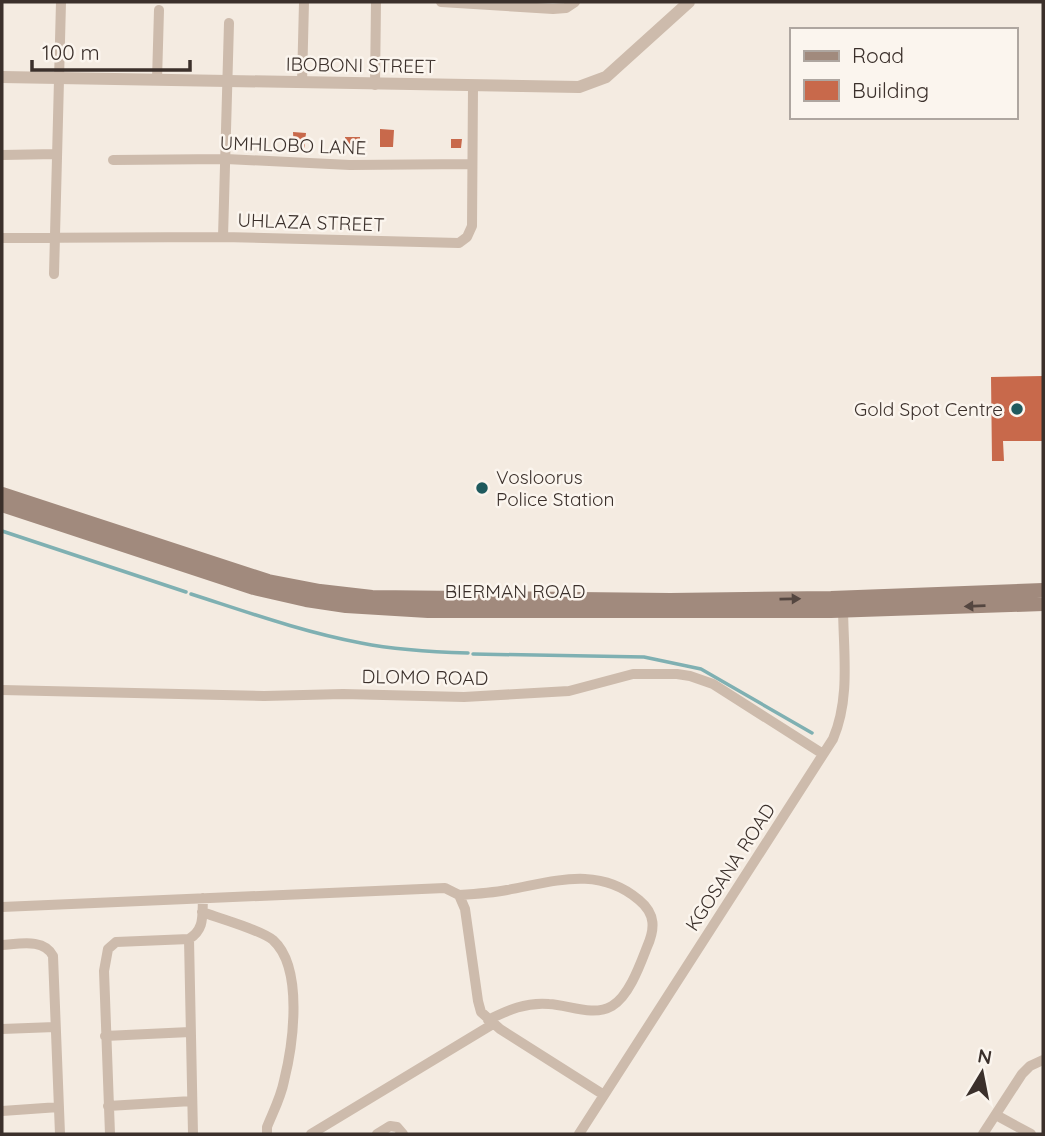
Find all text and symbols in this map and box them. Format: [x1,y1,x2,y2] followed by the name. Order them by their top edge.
[32,28,189,72] scale bar
[790,28,1017,119] legend
[42,39,100,65] text: 100 m
[852,42,904,68] text: Road
[286,52,436,78] street label: IBOBONI STREET
[852,77,929,103] text: Building
[219,130,367,160] street label: UMHLOBO LANE
[237,207,385,237] street label: UHLAZA STREET
[854,397,1003,421] place label: Gold Spot Centre
[1009,401,1025,417] marker: Gold Spot Centre
[496,465,614,511] place label: Vosloorus Police Station
[474,480,490,496] marker: Vosloorus Police Station
[445,579,585,603] street label: BIERMAN ROAD
[779,593,801,604] one-way arrow
[964,601,986,612] one-way arrow
[362,664,488,690] street label: DLOMO ROAD
[680,799,780,935] street label: KGOSANA ROAD
[947,1038,1017,1108] north arrow
[976,1043,994,1069] text: N

